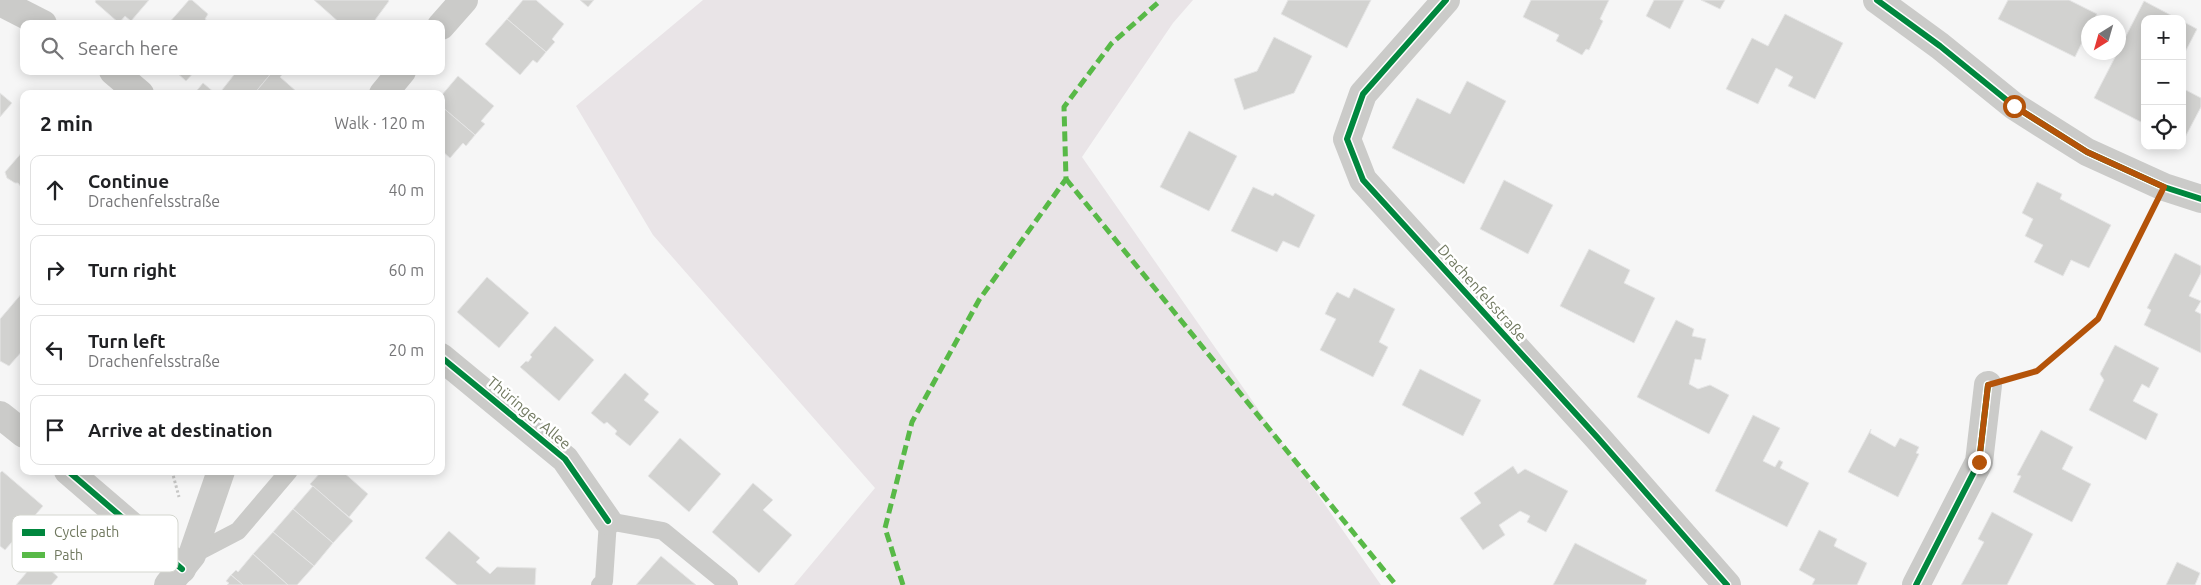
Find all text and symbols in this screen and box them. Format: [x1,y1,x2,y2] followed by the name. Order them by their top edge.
[2081,15,2126,60] north arrow
[2141,15,2186,150] map controls
[2141,15,2186,60] button: +
[20,20,445,75] search box
[38,34,66,62] icon: search
[78,37,178,59] text: Search here
[2141,60,2186,105] button: −
[2003,95,2026,118] route start
[2141,105,2186,150] button: locate
[40,111,93,135] text: 2 min
[334,114,425,132] text: Walk · 120 m
[88,170,169,192] text: Continue
[41,176,69,204] icon: ahead
[388,181,424,199] text: 40 m
[88,192,220,210] text: Drachenfelsstraße
[1435,241,1530,344] street label: Drachenfelsstraße
[41,256,69,284] icon: right
[88,259,176,281] text: Turn right
[388,261,424,279] text: 60 m
[88,330,166,352] text: Turn left
[41,336,69,364] icon: left
[388,341,424,359] text: 20 m
[88,352,220,370] text: Drachenfelsstraße
[484,373,574,452] street label: Thüringer Allee
[41,416,69,444] icon: arrive
[88,419,273,441] text: Arrive at destination
[1968,451,1991,474] route end
[12,515,178,572] legend
[54,524,119,540] text: Cycle path
[54,547,83,563] text: Path

